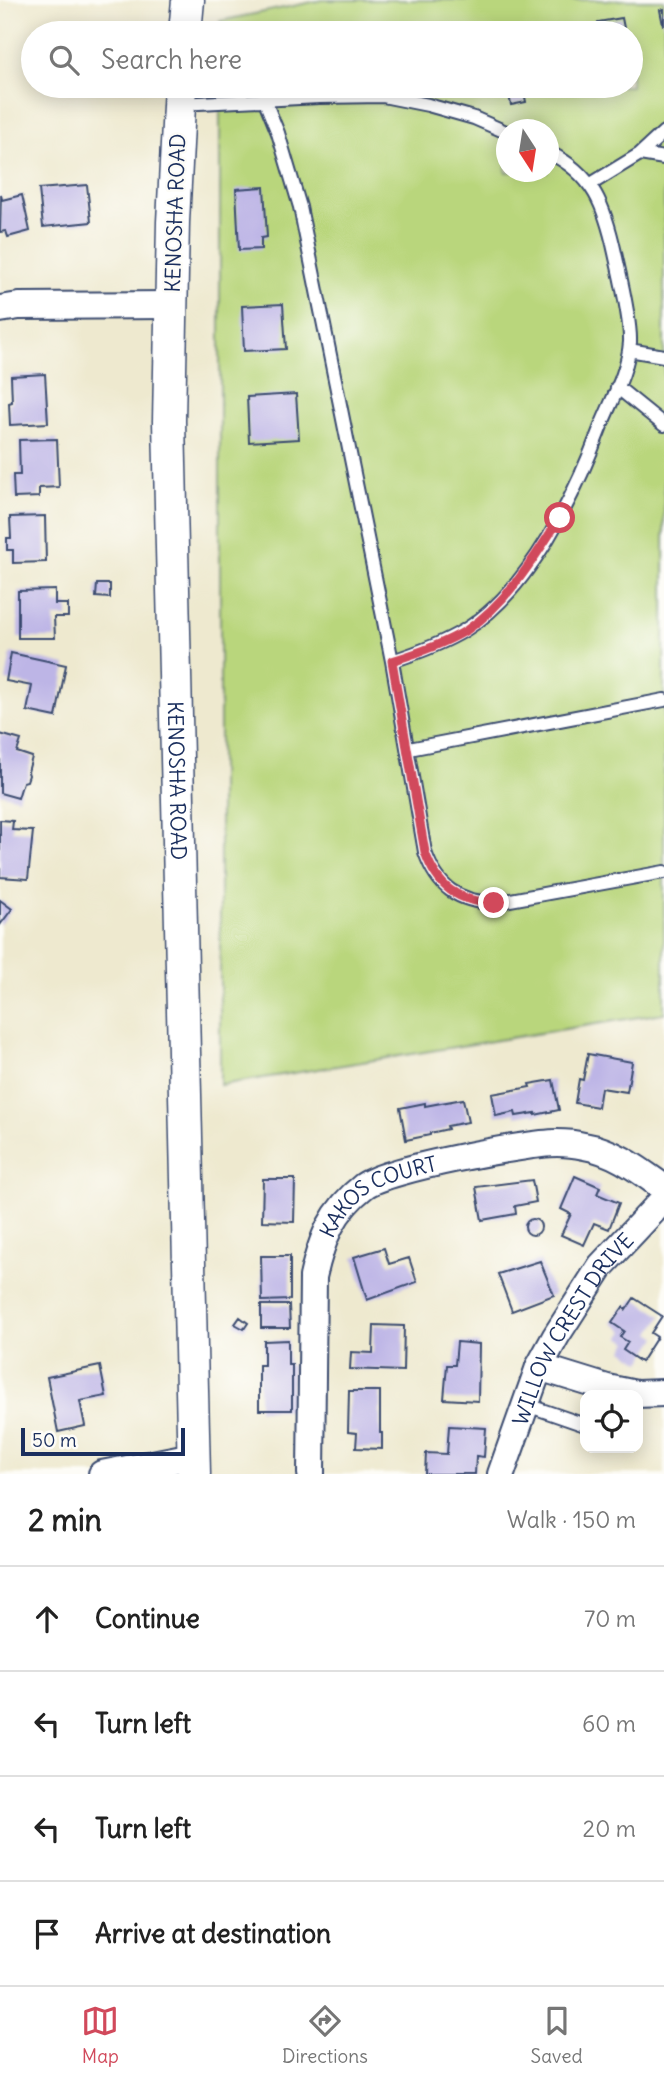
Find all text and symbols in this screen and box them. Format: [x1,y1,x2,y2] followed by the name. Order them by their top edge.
[21,21,643,98] search box
[45,41,83,79] icon: search
[101,43,242,76] text: Search here
[496,119,559,182] north arrow
[159,133,191,293] street label: KENOSHA ROAD
[544,502,575,533] route start
[162,701,193,861] street label: KENOSHA ROAD
[478,887,509,918] route end
[313,1150,439,1242] street label: KAKOS COURT
[506,1227,639,1429] street label: WILLOW CREST DRIVE
[580,1390,643,1453] map controls
[580,1390,643,1453] button: locate
[21,1425,186,1457] scale bar
[32,1428,77,1452] text: 50 m
[28,1501,102,1539] text: 2 min
[507,1505,636,1534] text: Walk · 150 m
[28,1600,66,1638] icon: ahead
[95,1602,200,1635] text: Continue
[584,1604,636,1633] text: 70 m
[28,1705,66,1743] icon: left
[95,1707,191,1740] text: Turn left
[582,1709,636,1738] text: 60 m
[28,1810,66,1848] icon: left
[95,1812,191,1845] text: Turn left
[583,1814,636,1843] text: 20 m
[28,1915,66,1953] icon: arrive
[95,1917,331,1950] text: Arrive at destination
[81,2002,119,2068] tab: Map
[282,2002,368,2068] tab: Directions
[531,2002,583,2068] tab: Saved

